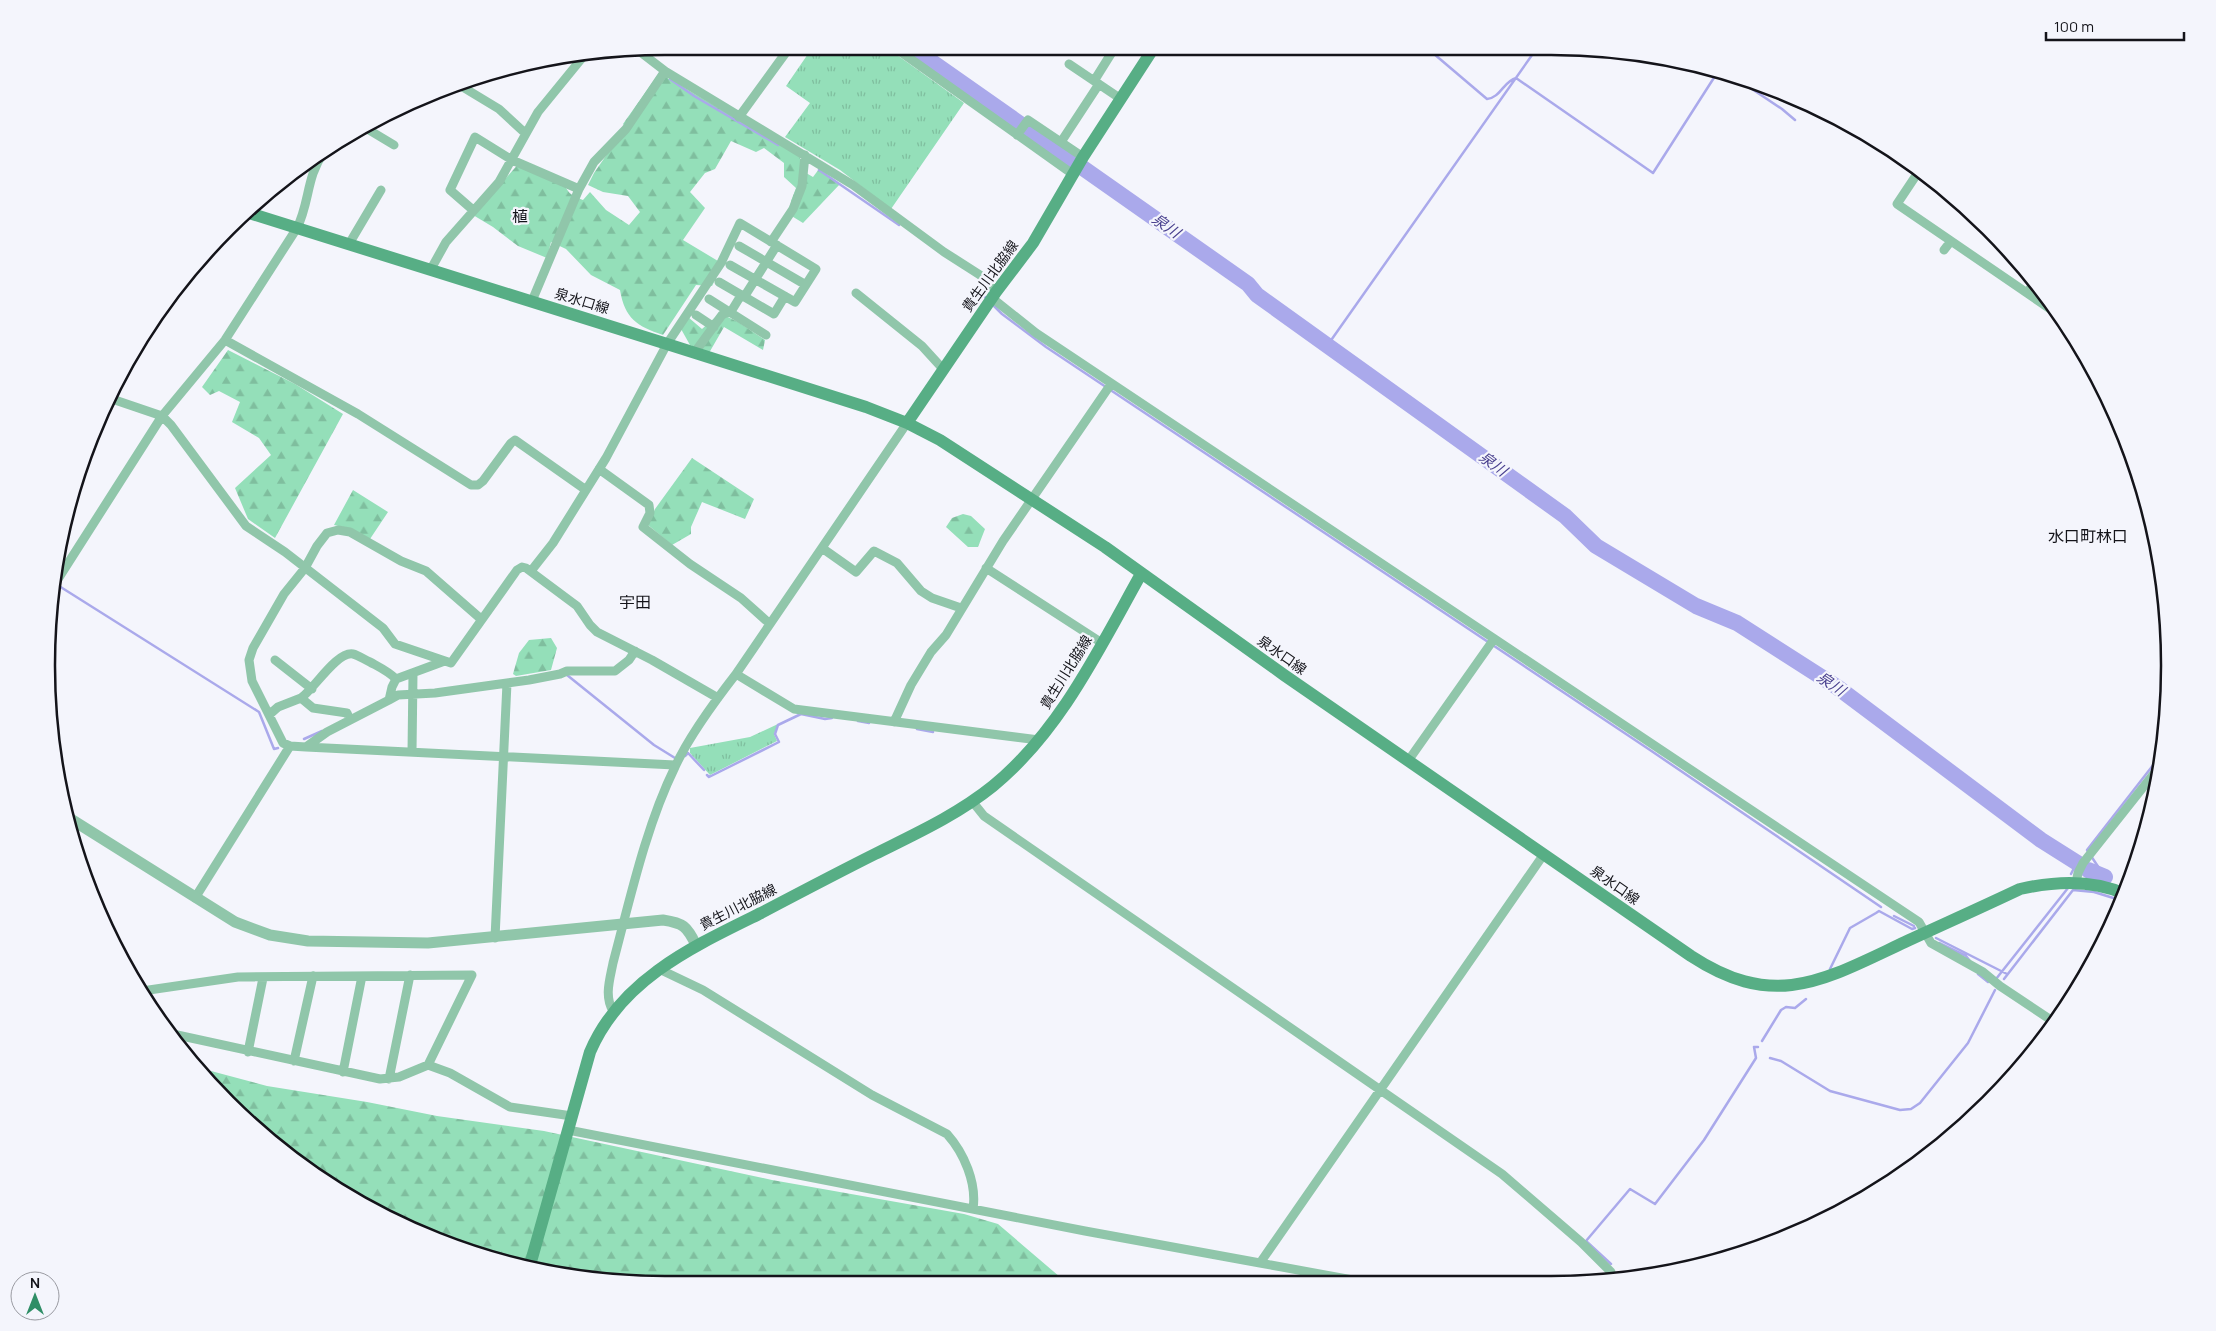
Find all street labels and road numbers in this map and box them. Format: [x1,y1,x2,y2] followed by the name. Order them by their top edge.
[957,236,1022,315] street label: 貴生川北脇線
[553,283,612,318] street label: 泉水口線
[1035,631,1096,712] street label: 貴生川北脇線
[1254,631,1311,678] street label: 泉水口線
[1587,861,1644,908] street label: 泉水口線
[696,879,780,934] street label: 貴生川北脇線

